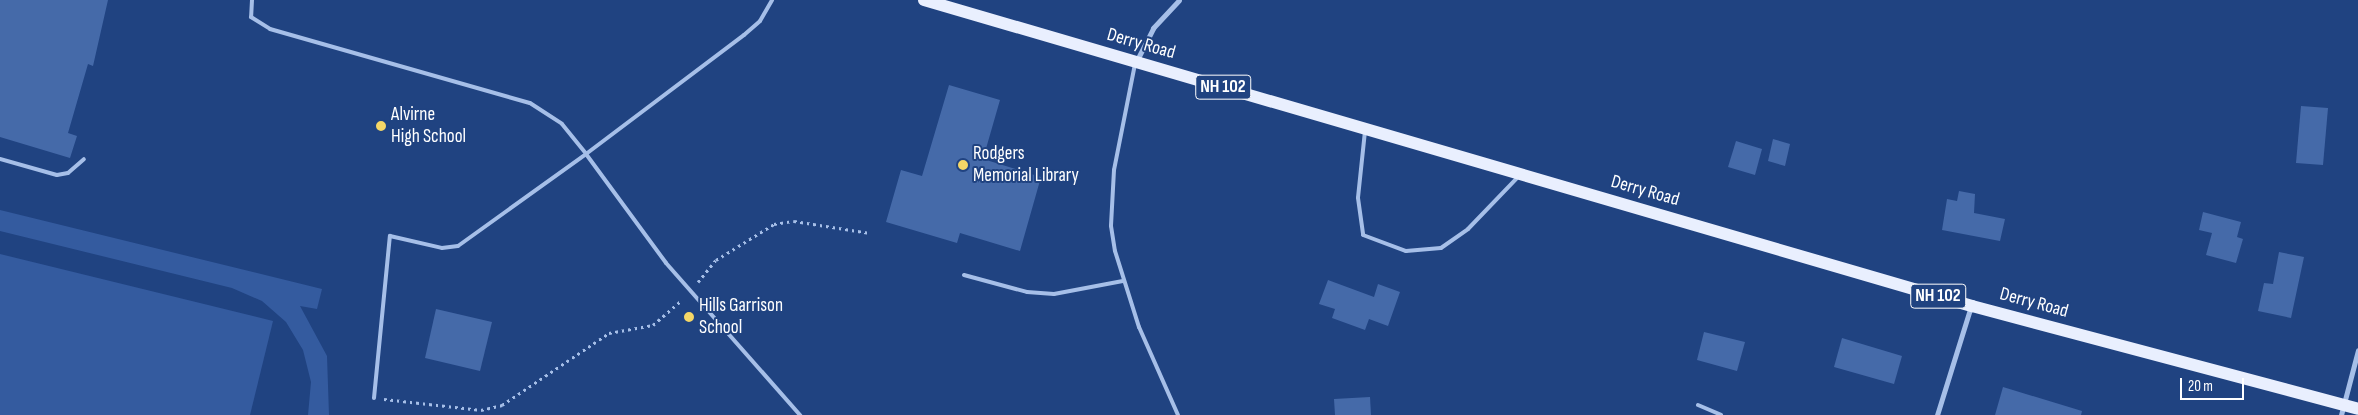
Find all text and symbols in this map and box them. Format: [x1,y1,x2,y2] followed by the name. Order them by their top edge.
[1104,23,1178,65] street label: Derry Road
[1194,72,1252,102] road number: NH 102
[391,104,466,148] place label: Alvirne High School
[375,120,387,132] marker: Alvirne High School
[973,143,1079,187] place label: Rodgers Memorial Library
[957,159,969,171] marker: Rodgers Memorial Library
[1608,170,1682,212] street label: Derry Road
[1909,280,1967,312] road number: NH 102
[1997,283,2071,323] street label: Derry Road
[699,295,783,339] place label: Hills Garrison School
[683,311,695,323] marker: Hills Garrison School
[2183,368,2247,400] scale bar
[2188,377,2213,396] text: 20 m

